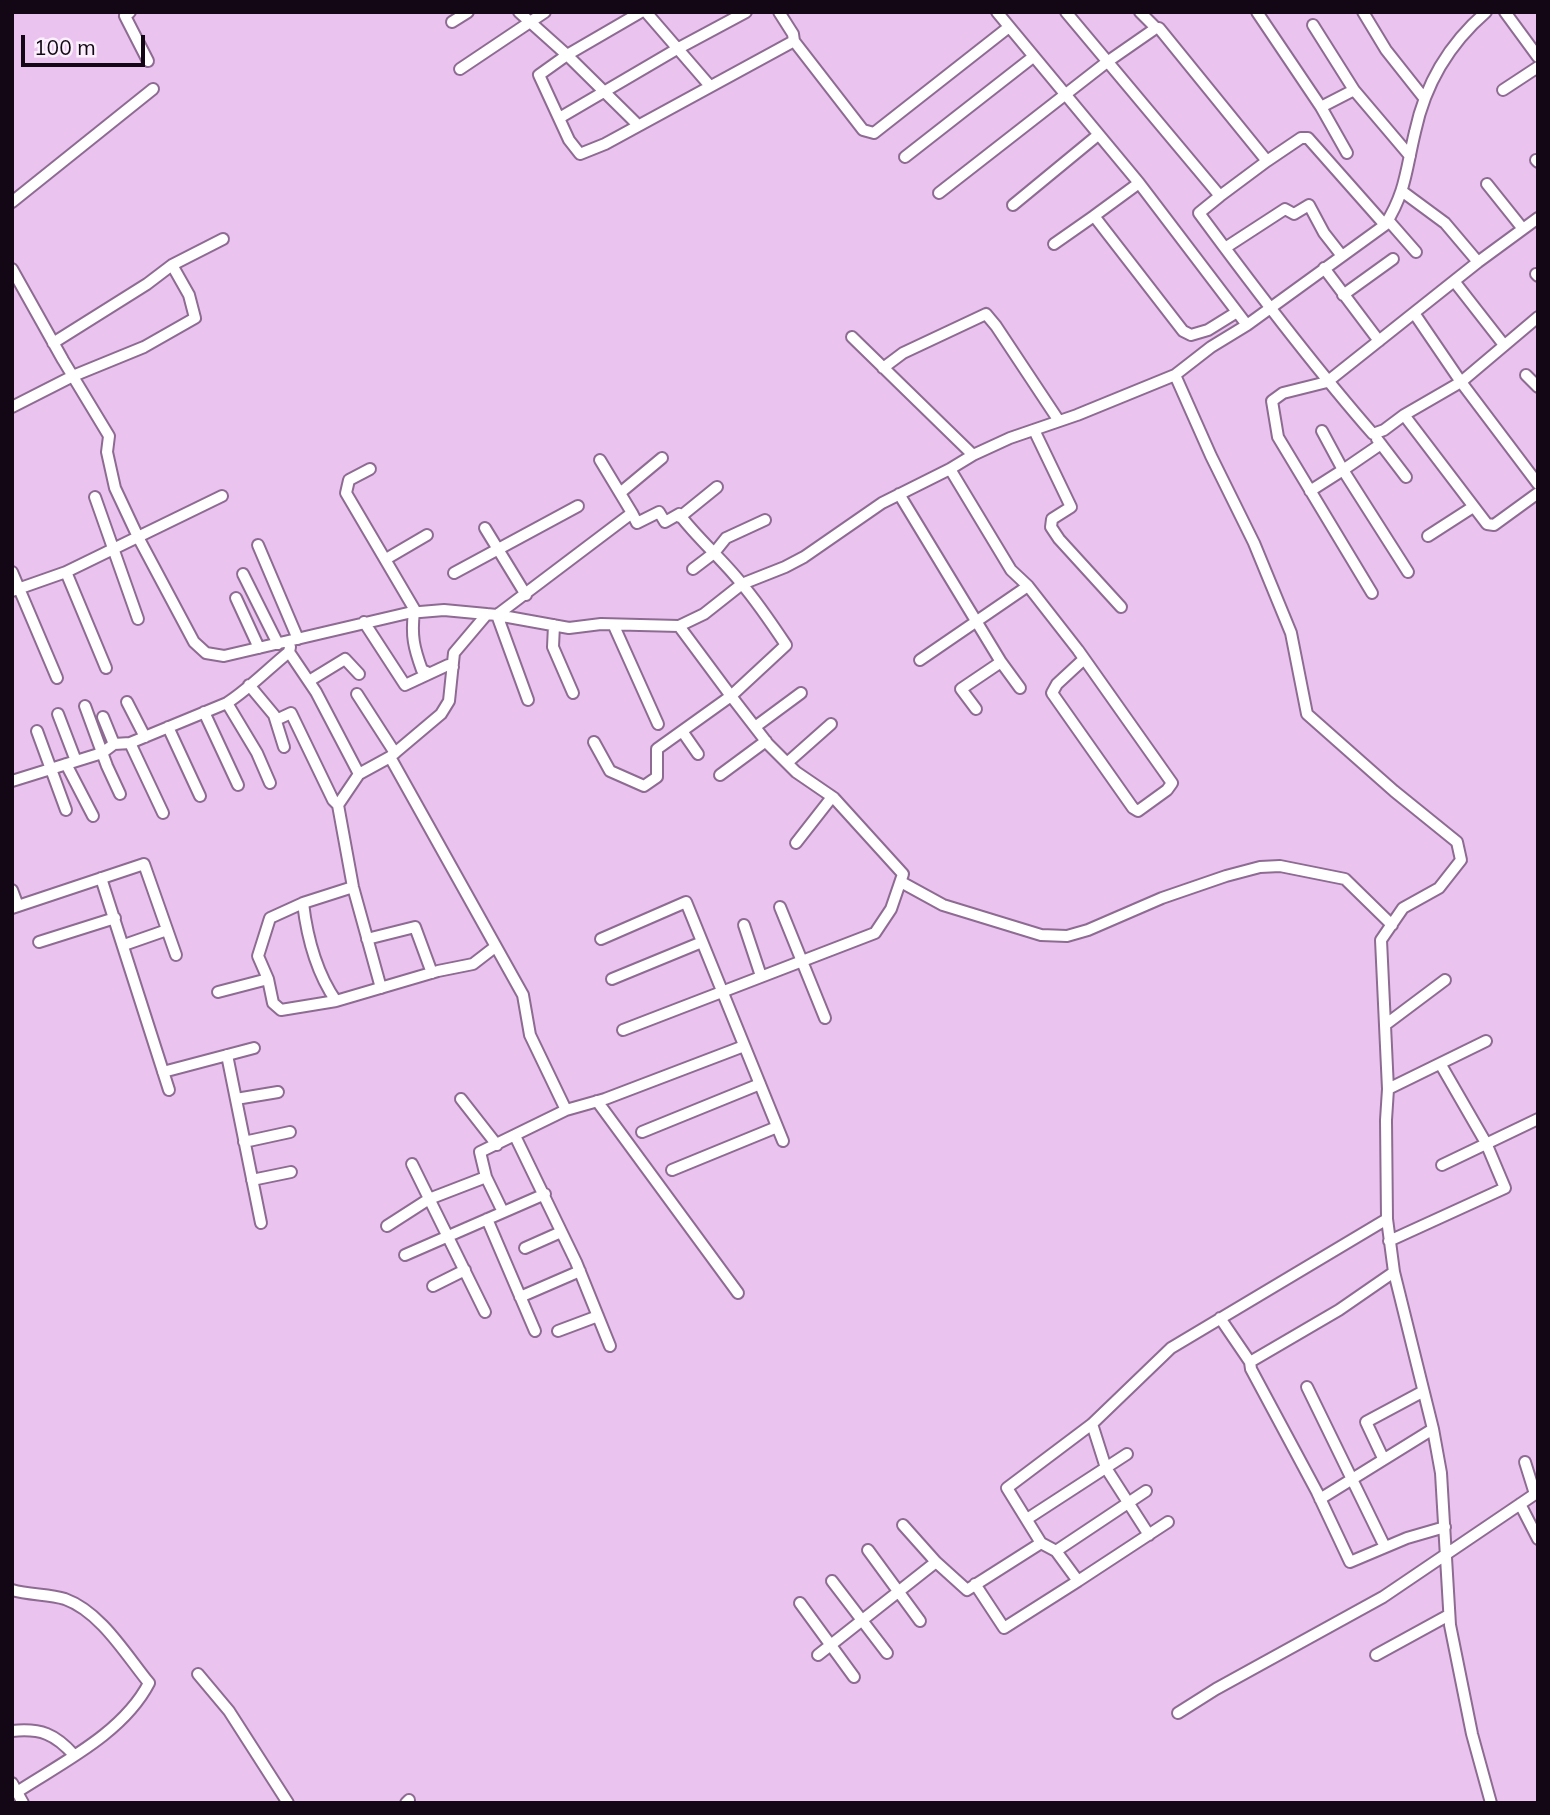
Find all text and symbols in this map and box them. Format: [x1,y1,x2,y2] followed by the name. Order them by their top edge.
[24,21,149,65] scale bar
[34,34,96,60] text: 100 m

